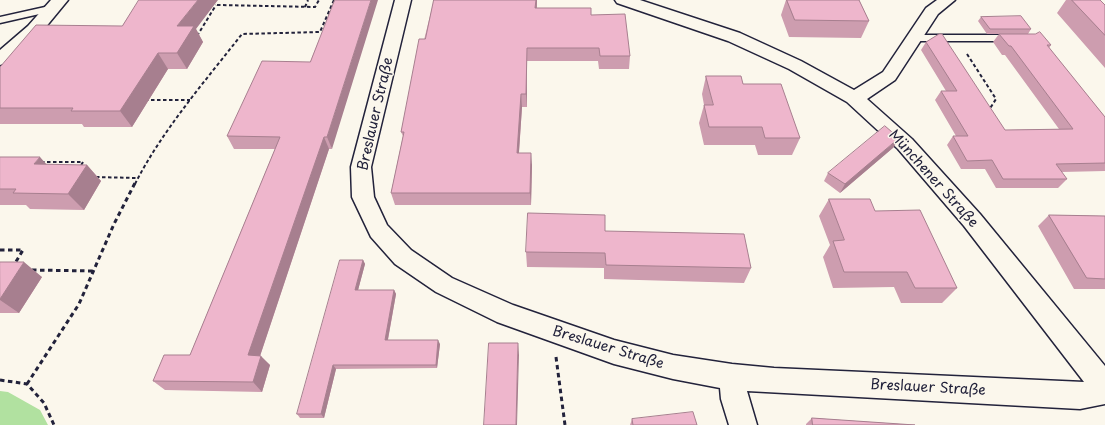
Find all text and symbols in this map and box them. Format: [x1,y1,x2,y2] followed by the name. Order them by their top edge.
[355,56,397,172] street label: Breslauer Straße
[885,127,981,231] street label: Münchener Straße
[550,323,666,373] street label: Breslauer Straße
[870,377,986,399] street label: Breslauer Straße

